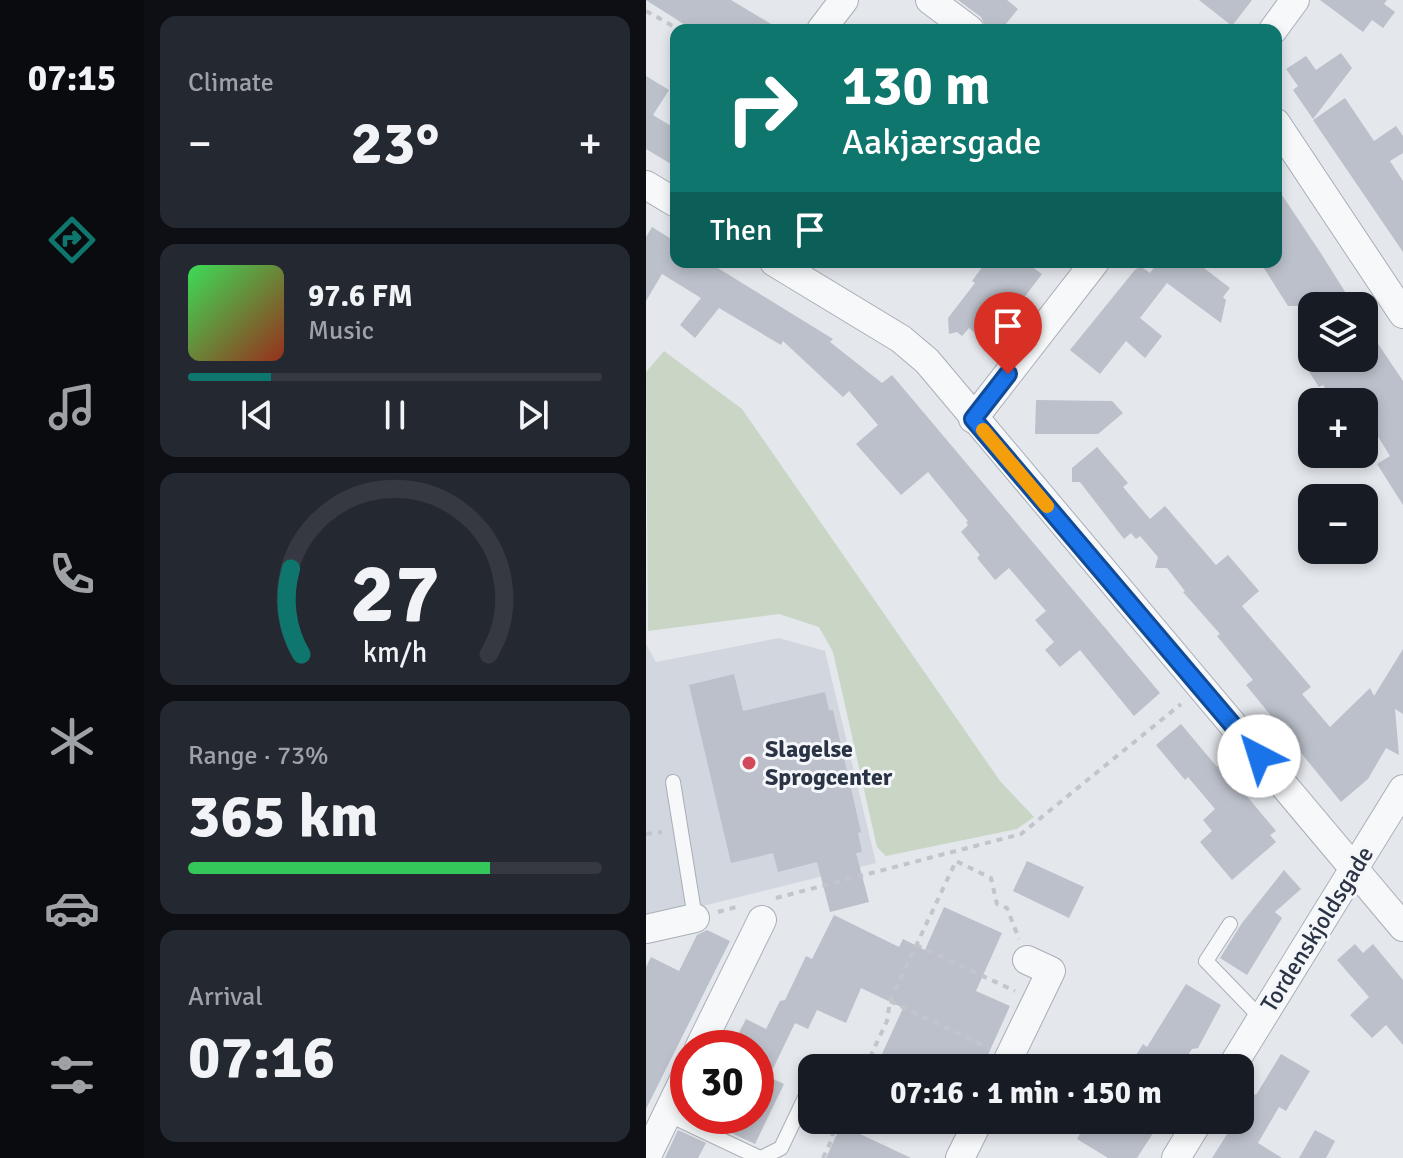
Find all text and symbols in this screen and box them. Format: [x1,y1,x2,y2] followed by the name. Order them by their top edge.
[842,51,990,120] text: 130 m
[28,56,116,101] text: 07:15
[710,56,814,160] icon: right
[188,67,274,99] text: Climate
[351,107,439,181] text: 23°
[188,117,212,171] text: −
[578,117,602,171] text: +
[842,120,1041,165] text: Aakjærsgade
[788,208,832,252] icon: arrive
[44,212,100,268] icon: directions
[710,212,772,249] text: Then
[308,278,413,315] text: 97.6 FM
[974,292,1042,374] pin
[1298,292,1378,564] map controls
[1298,292,1378,372] button: layers
[986,304,1030,348] icon: arrive
[308,315,374,347] text: Music
[44,379,100,435] icon: music
[1298,388,1378,468] button: +
[235,393,279,437] icon: previous
[373,393,417,437] icon: pause
[511,393,555,437] icon: next
[1298,484,1378,564] button: −
[350,543,440,645] text: 27
[44,546,100,602] icon: phone
[363,635,427,670] text: km/h
[44,713,100,769] icon: climate
[1217,714,1301,798] position arrow
[765,734,893,792] place label: Slagelse Sprogcenter
[188,740,329,772] text: Range · 73%
[740,754,758,772] marker: Slagelse Sprogcenter
[188,780,378,854] text: 365 km
[1254,841,1380,1017] street label: Tordenskjoldsgade
[44,880,100,936] icon: car
[188,981,263,1013] text: Arrival
[188,1021,335,1095] text: 07:16
[670,1030,774,1134] speed limit sign: 30
[44,1047,100,1103] icon: filters
[890,1075,1162,1112] text: 07:16 · 1 min · 150 m

